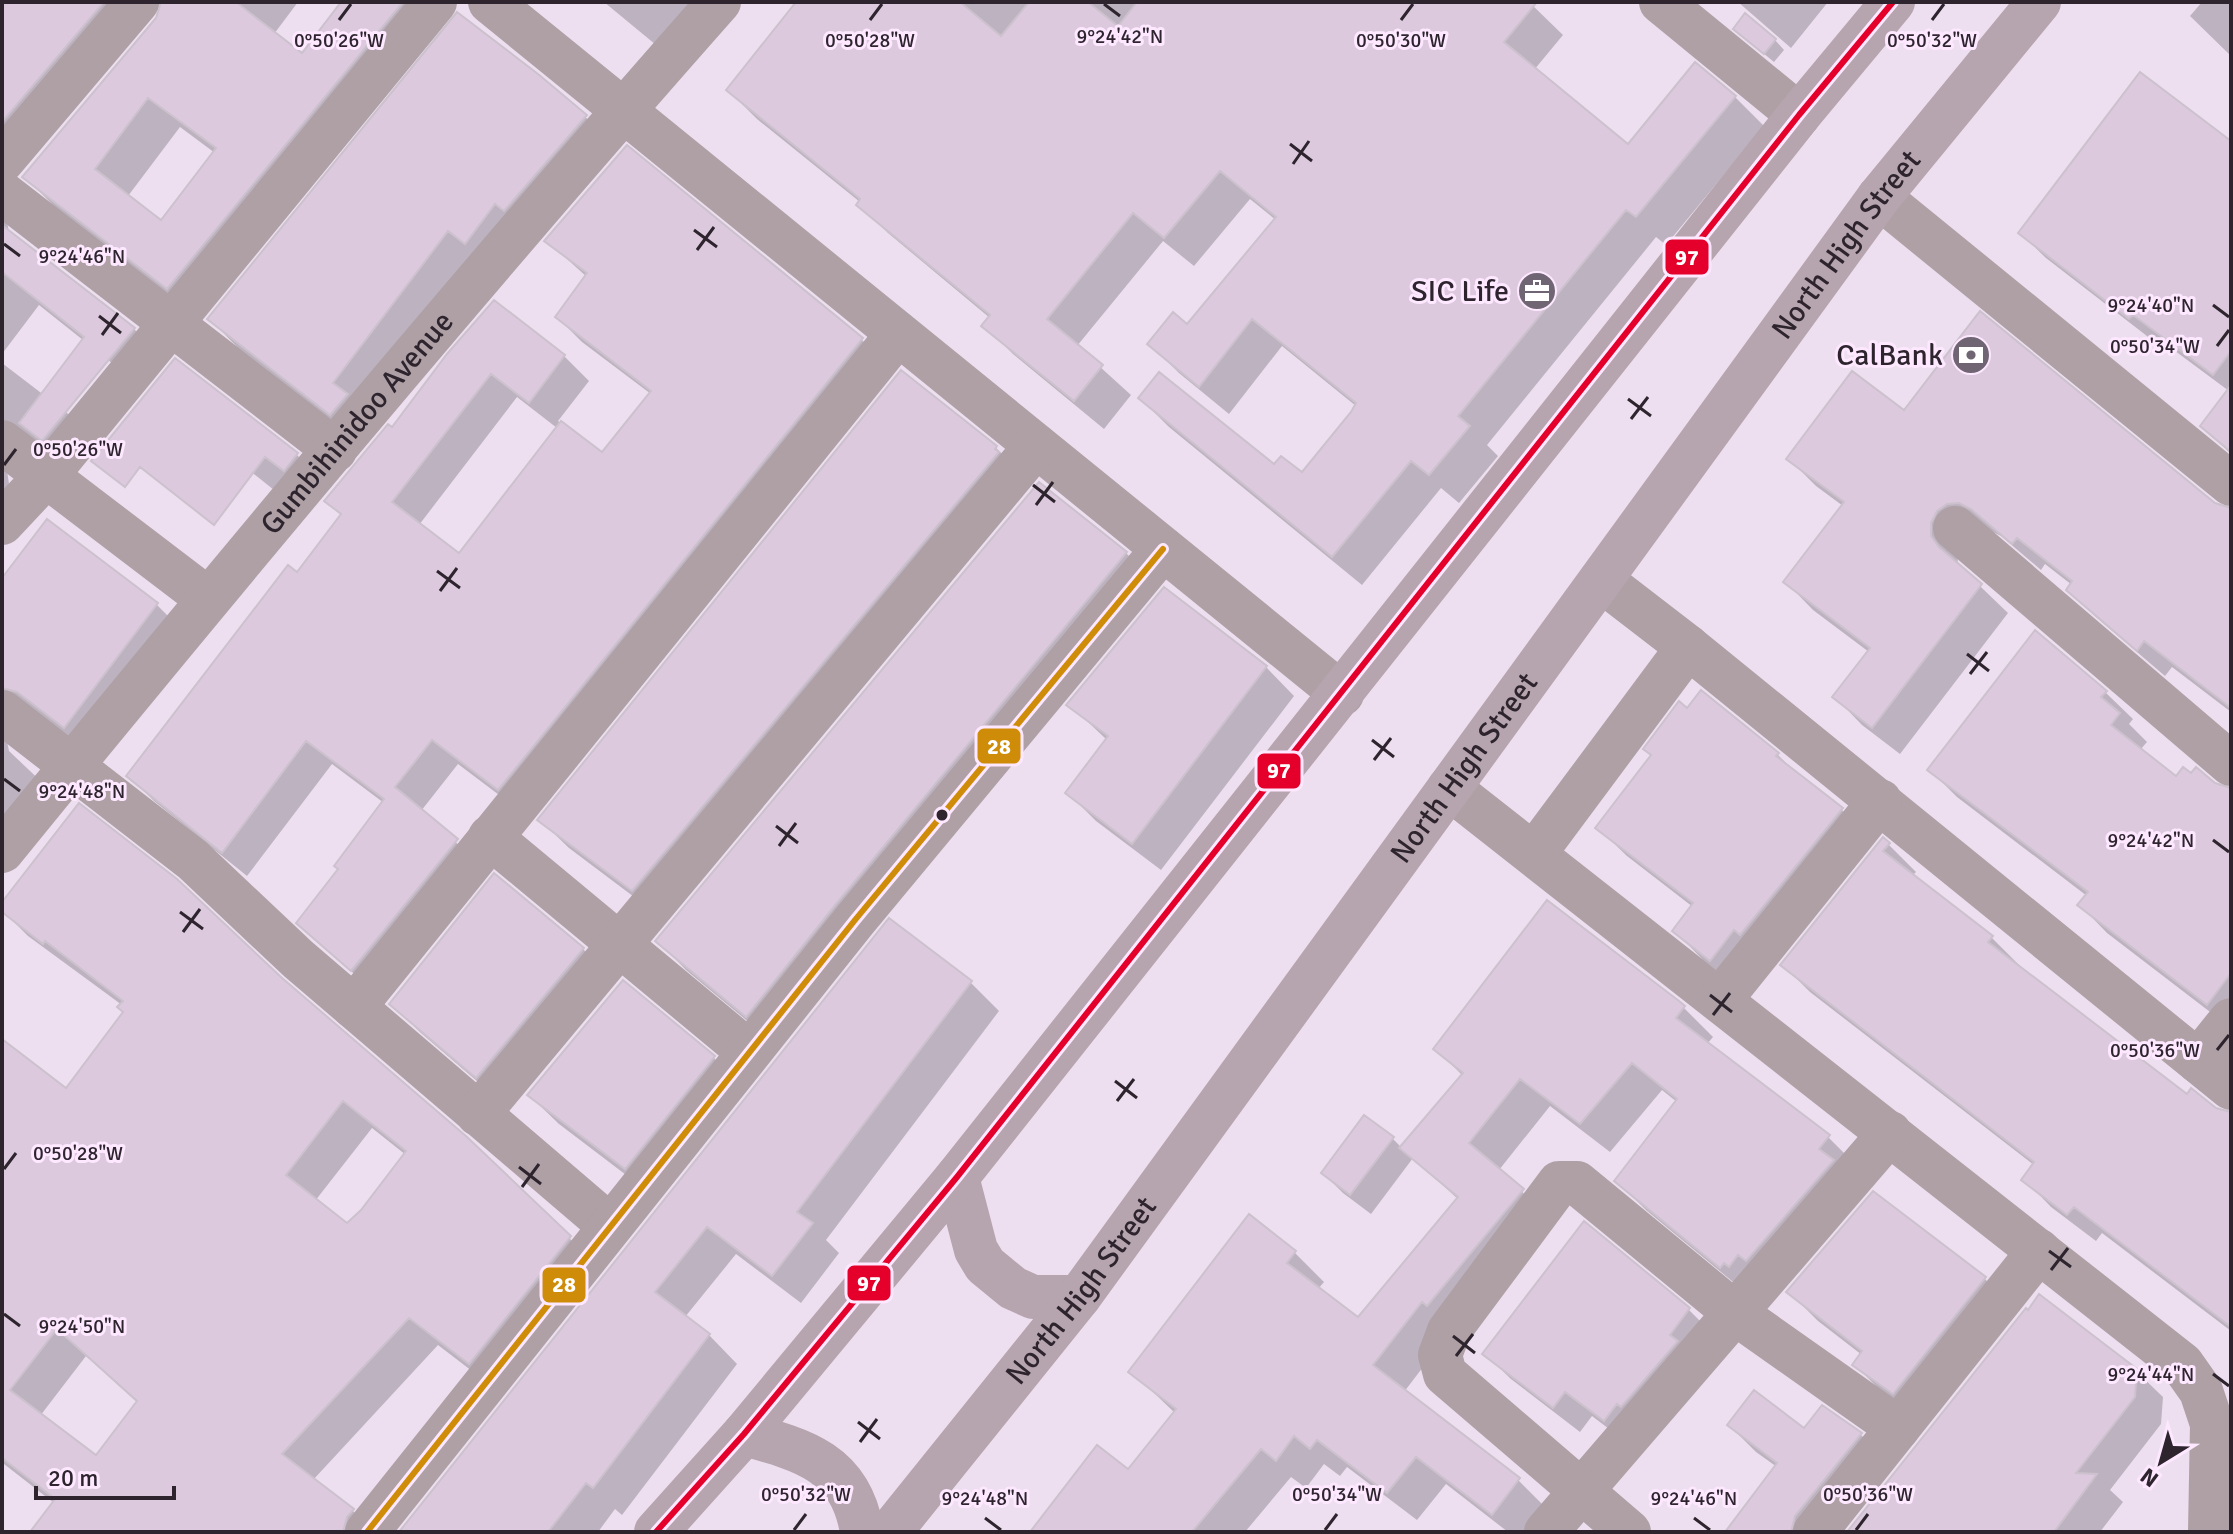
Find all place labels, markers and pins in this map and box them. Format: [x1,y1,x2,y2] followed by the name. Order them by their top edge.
[1516,270,1558,312] office icon: SIC Life
[1411,273,1509,310] place label: SIC Life
[1950,334,1992,376] bank icon: CalBank
[1836,337,1943,374] place label: CalBank
[934,807,950,823] unlabelled marker

